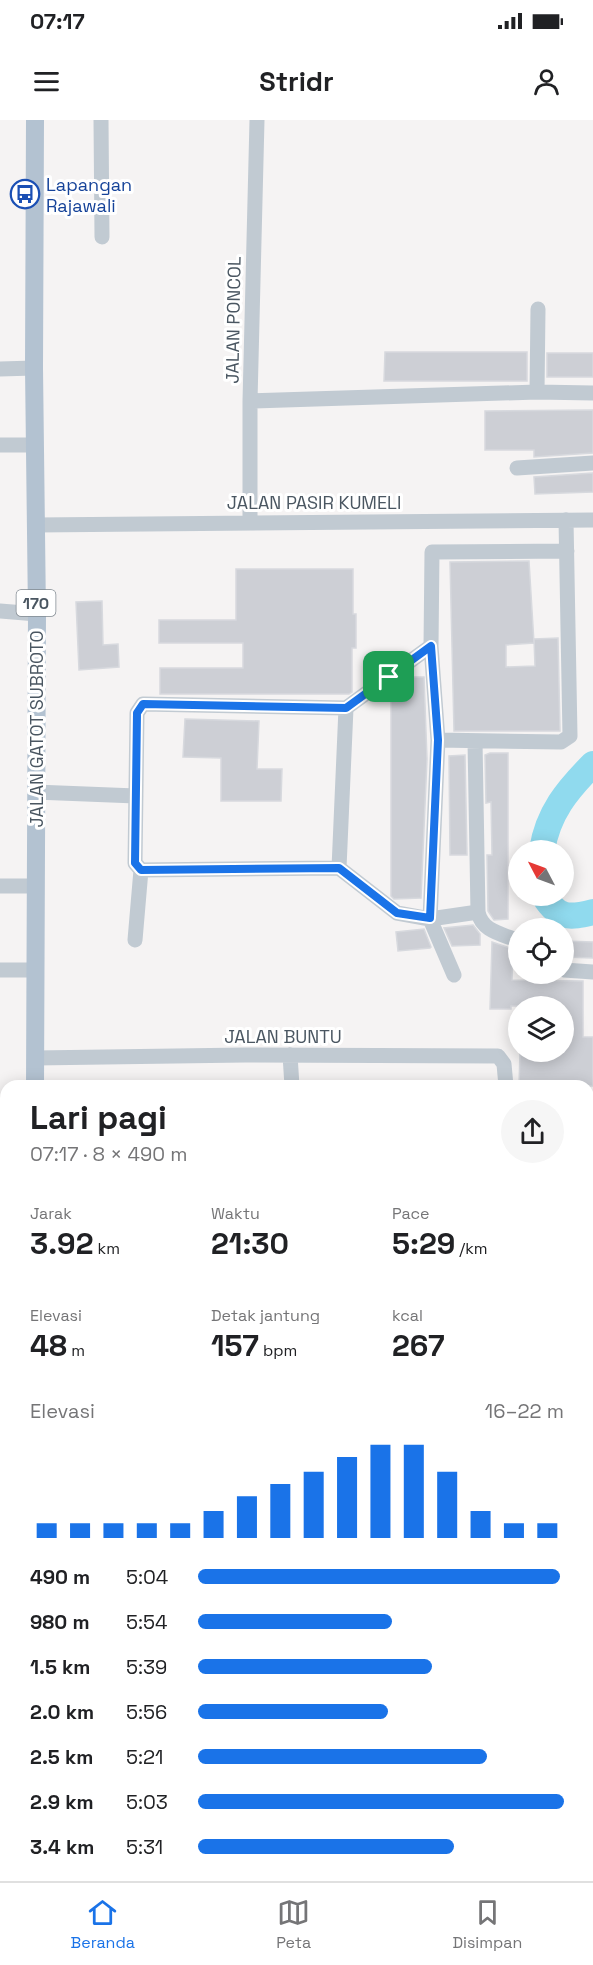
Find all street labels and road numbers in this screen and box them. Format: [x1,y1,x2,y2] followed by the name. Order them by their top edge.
[220,256,246,384] street label: JALAN PONCOL
[227,491,401,514] street label: JALAN PASIR KUMELI
[16,590,56,616] road number: 170
[25,630,48,828] street label: JALAN GATOT SUBROTO
[224,1025,342,1048] street label: JALAN BUNTU

